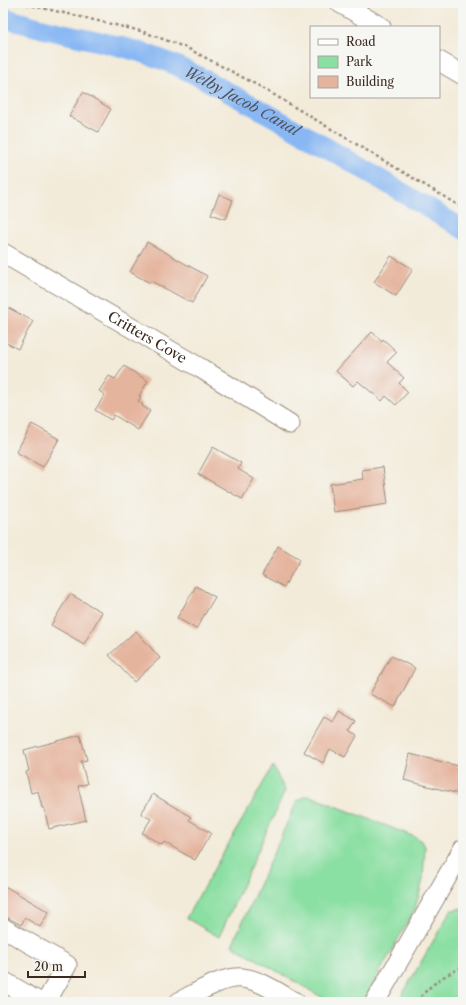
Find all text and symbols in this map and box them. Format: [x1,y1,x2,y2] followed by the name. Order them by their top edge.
[310,26,440,98] legend
[346,34,376,49] text: Road
[346,54,373,69] text: Park
[181,61,306,141] water label: Welby Jacob Canal
[346,74,394,89] text: Building
[105,307,190,367] street label: Critters Cove
[28,953,85,979] scale bar
[34,959,63,974] text: 20 m

